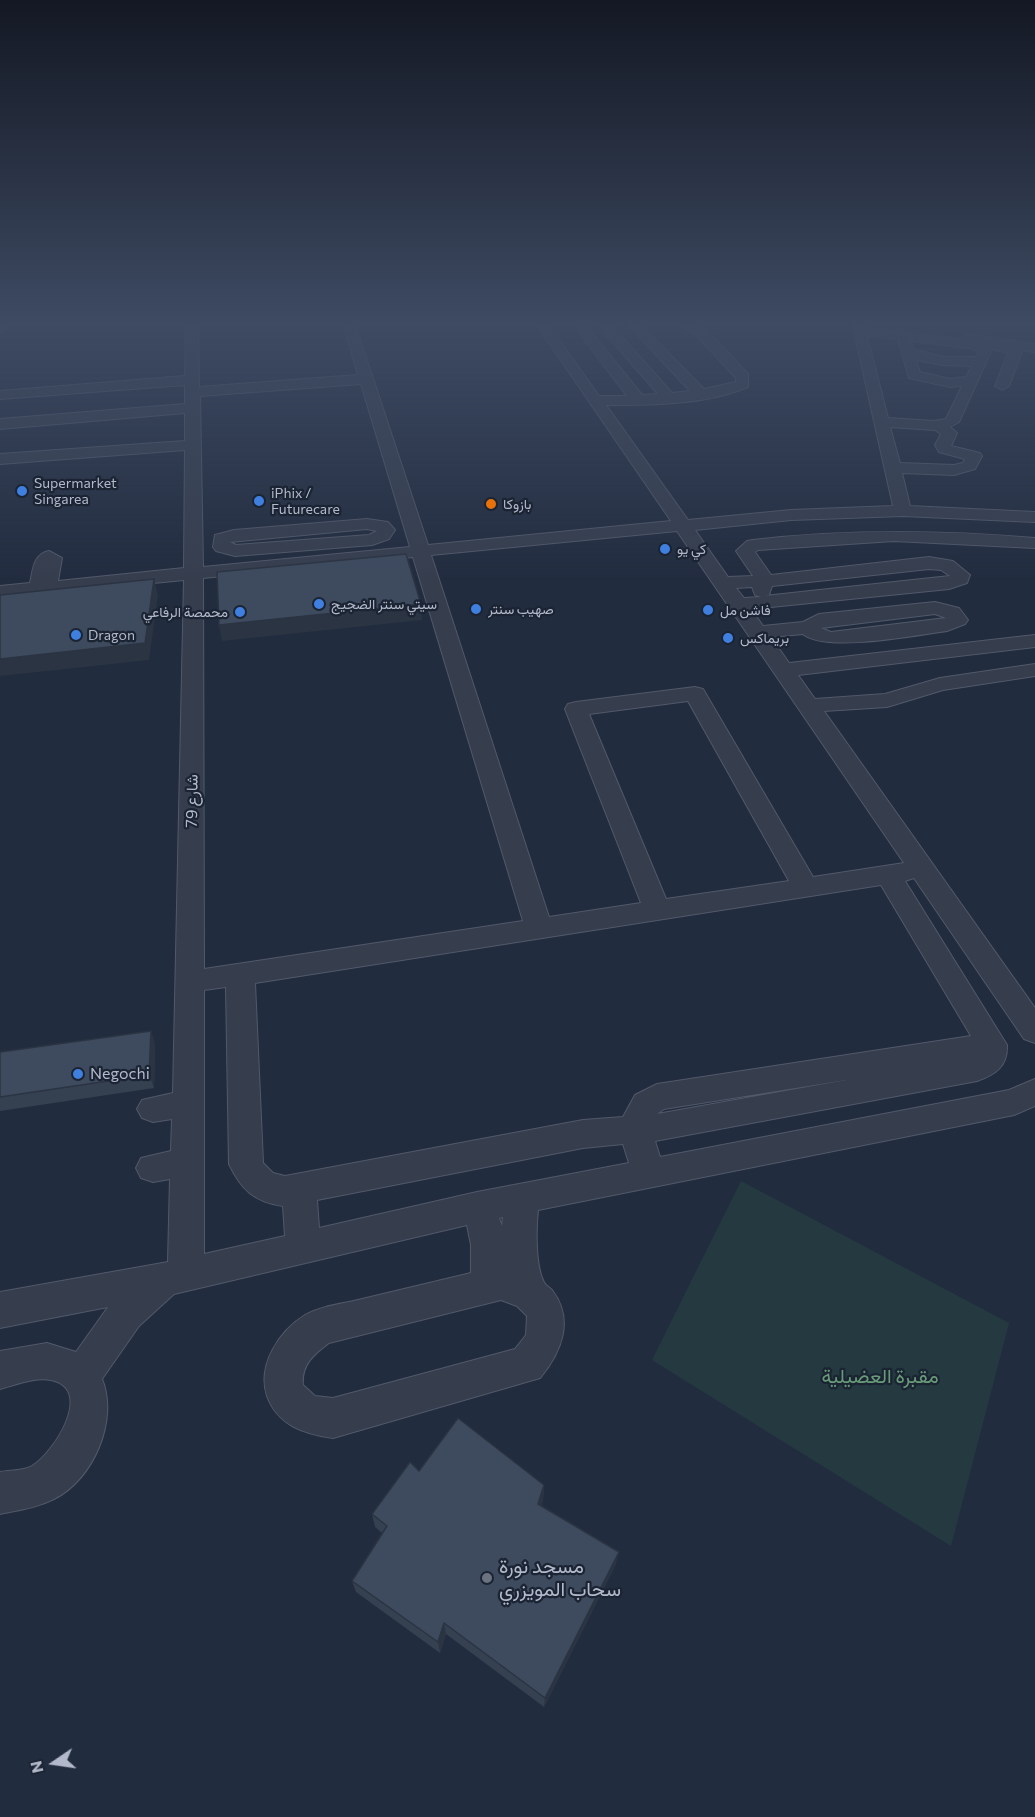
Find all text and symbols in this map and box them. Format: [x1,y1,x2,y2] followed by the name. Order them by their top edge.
[34,475,117,508] place label: Supermarket Singarea
[15,484,29,498] marker: Supermarket Singarea
[271,485,340,518] place label: iPhix / Futurecare
[252,494,266,508] marker: iPhix / Futurecare
[503,496,531,512] place label: بازوكا
[484,497,498,511] marker: بازوكا
[677,541,706,557] place label: كي يو
[658,542,672,556] marker: كي يو
[331,596,437,612] place label: سيتي سنتر الضجيج
[312,597,326,611] marker: سيتي سنتر الضجيج
[488,601,554,617] place label: صهيب سنتر
[469,602,483,616] marker: صهيب سنتر
[720,602,771,618] place label: فاشن مل
[701,603,715,617] marker: فاشن مل
[143,604,228,620] place label: محمصة الرفاعي
[233,605,247,619] marker: محمصة الرفاعي
[88,627,135,643] place label: Dragon
[69,628,83,642] marker: Dragon
[740,630,789,646] place label: بريماكس
[721,631,735,645] marker: بريماكس
[182,774,202,828] street label: شارع 79
[90,1064,150,1084] place label: Negochi
[71,1067,85,1081] marker: Negochi
[821,1364,939,1388] park label: مقبرة العضيلية
[499,1554,621,1601] place label: مسجد نورة سحاب المويزري
[480,1571,494,1585] marker: مسجد نورة سحاب المويزري
[24,1733,84,1793] north arrow
[25,1759,47,1775] text: N

